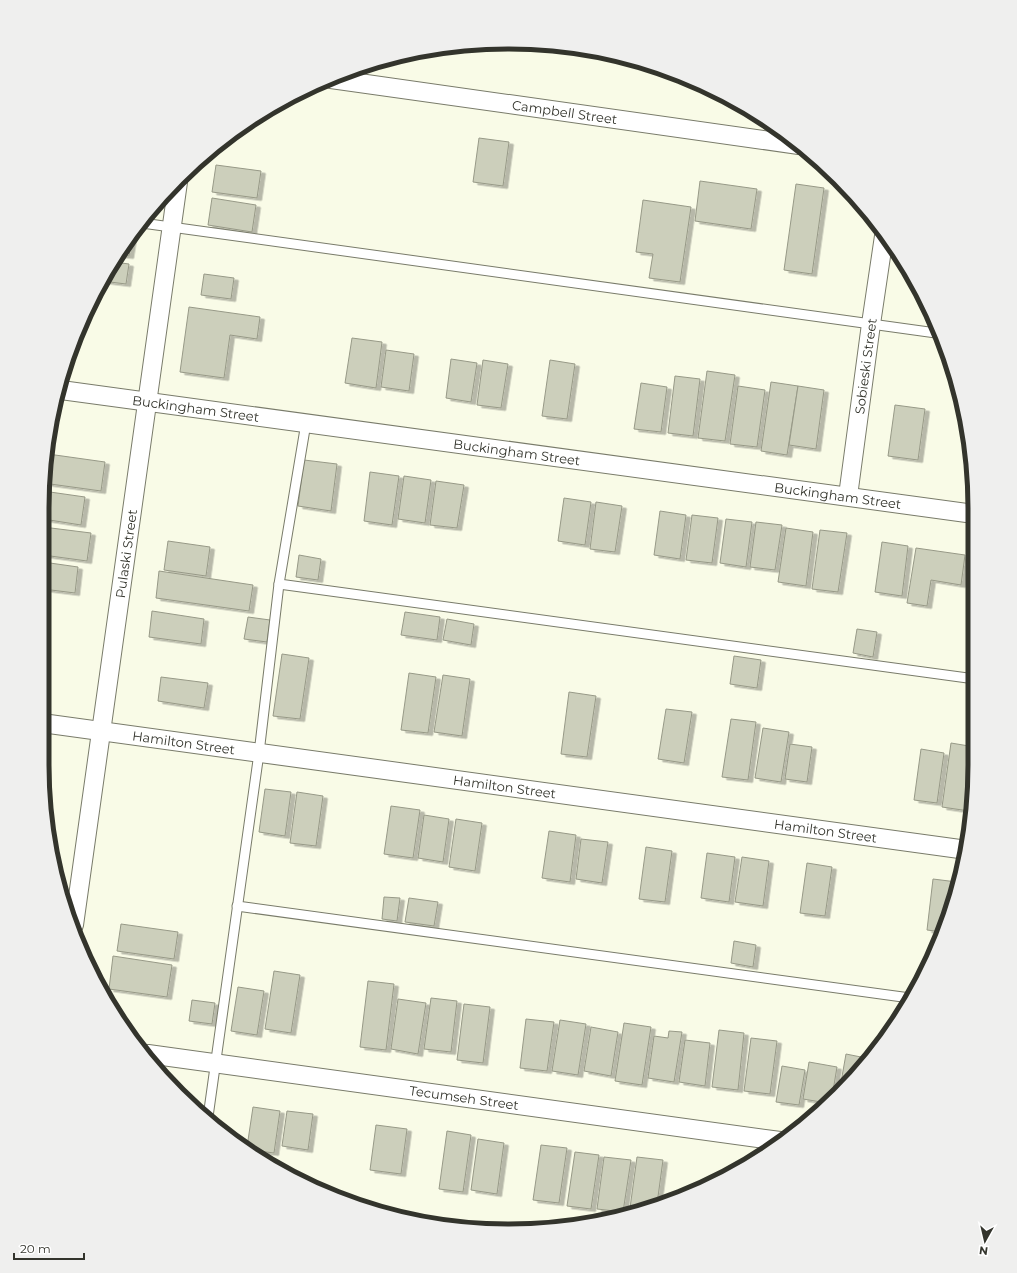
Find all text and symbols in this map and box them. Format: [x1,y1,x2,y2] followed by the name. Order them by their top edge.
[511,97,618,127] street label: Campbell Street
[851,317,880,415] street label: Sobieski Street
[131,392,260,425] street label: Buckingham Street
[452,435,581,468] street label: Buckingham Street
[773,479,902,512] street label: Buckingham Street
[112,508,140,599] street label: Pulaski Street
[131,727,236,757] street label: Hamilton Street
[452,772,557,801] street label: Hamilton Street
[773,816,878,846] street label: Hamilton Street
[408,1082,520,1113] street label: Tecumseh Street
[965,1221,1005,1261] north arrow
[14,1235,84,1261] scale bar
[20,1241,51,1256] text: 20 m
[978,1243,989,1258] text: N

